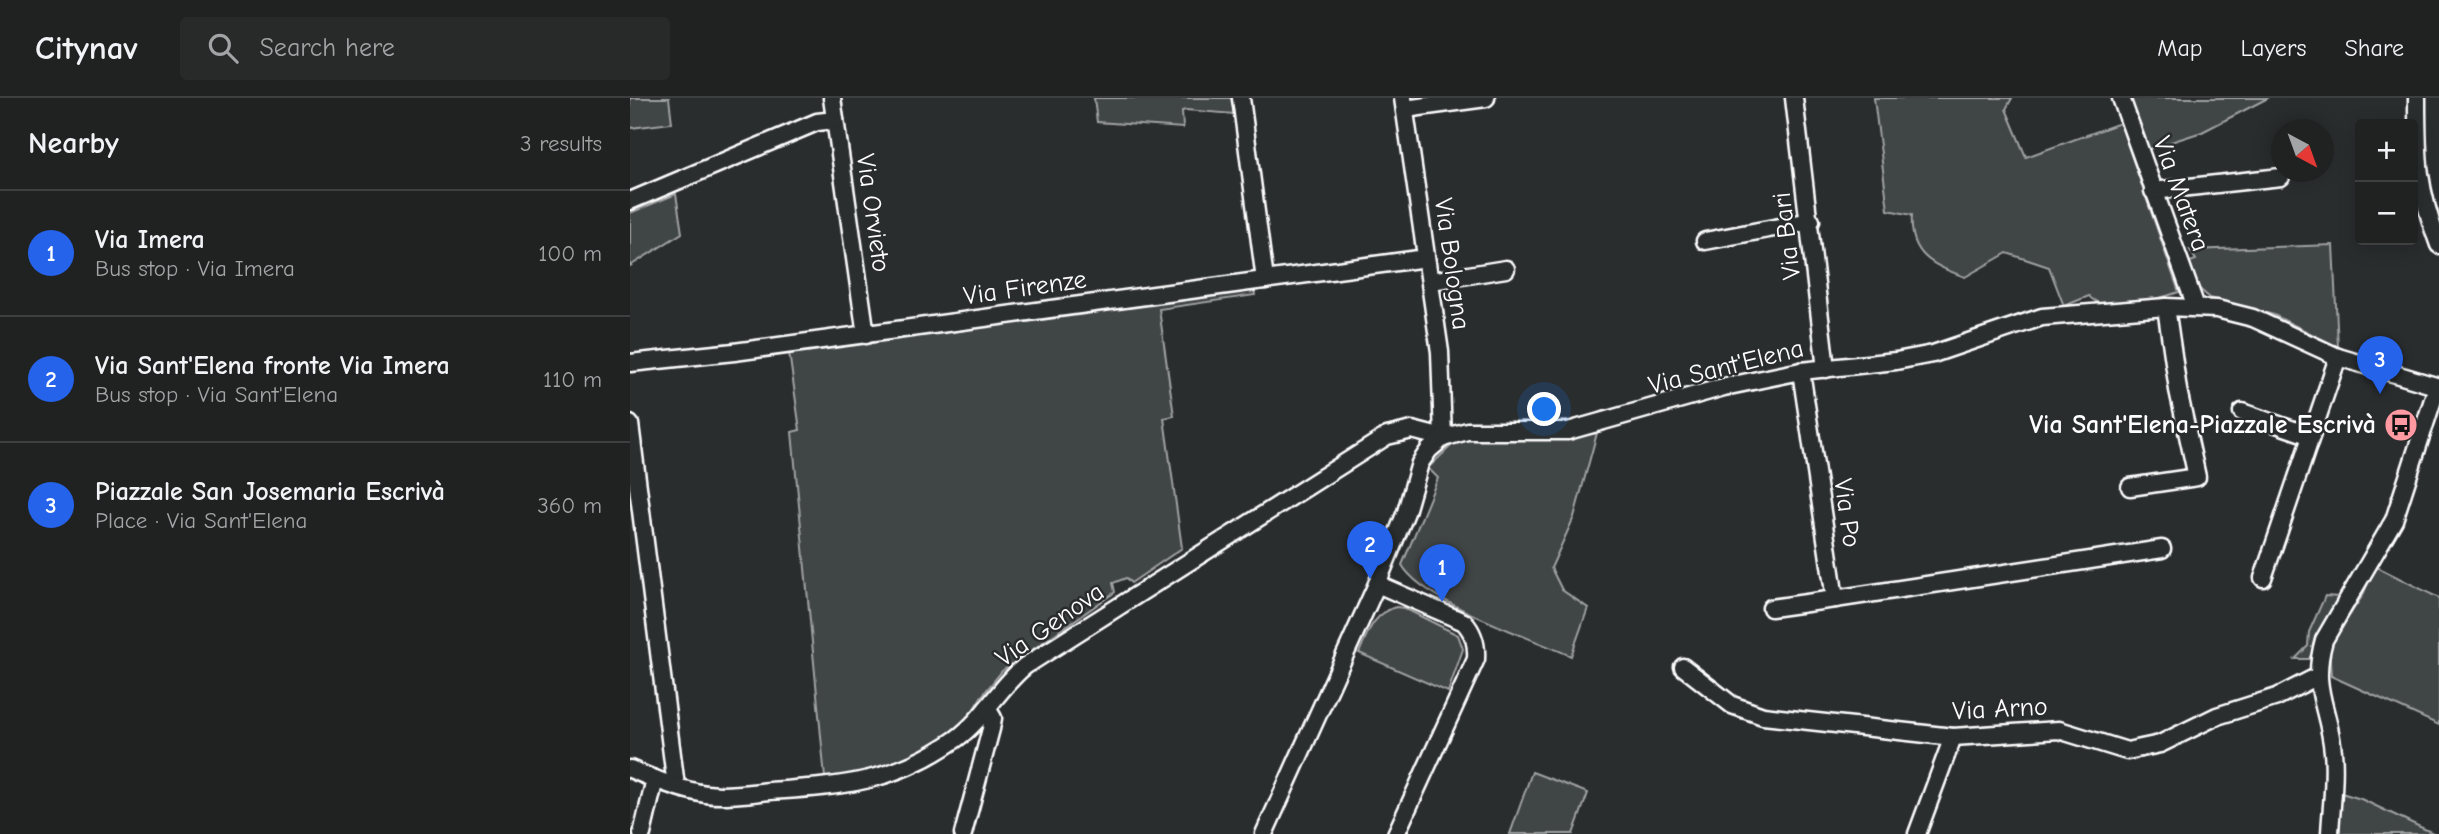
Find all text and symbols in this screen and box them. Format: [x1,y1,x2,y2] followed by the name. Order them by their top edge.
[180,17,670,80] search box
[35,29,138,67] text: Citynav
[204,29,242,67] icon: search
[260,33,395,63] text: Search here
[2157,34,2203,62] text: Map
[2241,34,2306,62] text: Layers
[2344,34,2404,62] text: Share
[2271,119,2334,182] north arrow
[2355,119,2418,245] map controls
[2355,119,2418,182] button: +
[28,126,119,161] text: Nearby
[520,130,602,157] text: 3 results
[2146,132,2216,256] street label: Via Matera
[850,152,896,274] street label: Via Orvieto
[2355,182,2418,245] button: −
[1767,191,1807,281] street label: Via Bari
[1428,196,1476,332] street label: Via Bologna
[95,225,205,255] text: Via Imera
[46,240,56,267] text: 1
[538,240,602,267] text: 100 m
[95,255,295,282] text: Bus stop · Via Imera
[962,265,1088,311] street label: Via Firenze
[1645,333,1807,401] street label: Via Sant'Elena
[2357,336,2403,394] pin: 3
[95,351,450,381] text: Via Sant'Elena fronte Via Imera
[45,366,57,393] text: 2
[543,366,602,393] text: 110 m
[95,381,338,408] text: Bus stop · Via Sant'Elena
[1527,392,1561,426] your location
[2382,406,2420,444] bus stop icon: Via Sant'Elena-Piazzale Escrivà
[2029,410,2376,440] place label: Via Sant'Elena-Piazzale Escrivà
[95,477,445,507] text: Piazzale San Josemaria Escrivà
[1827,477,1867,549] street label: Via Po
[45,492,57,519] text: 3
[537,492,602,519] text: 360 m
[95,507,307,534] text: Place · Via Sant'Elena
[1347,521,1393,579] pin: 2
[1419,544,1465,602] pin: 1
[990,577,1110,673] street label: Via Genova
[1952,692,2048,726] street label: Via Arno

